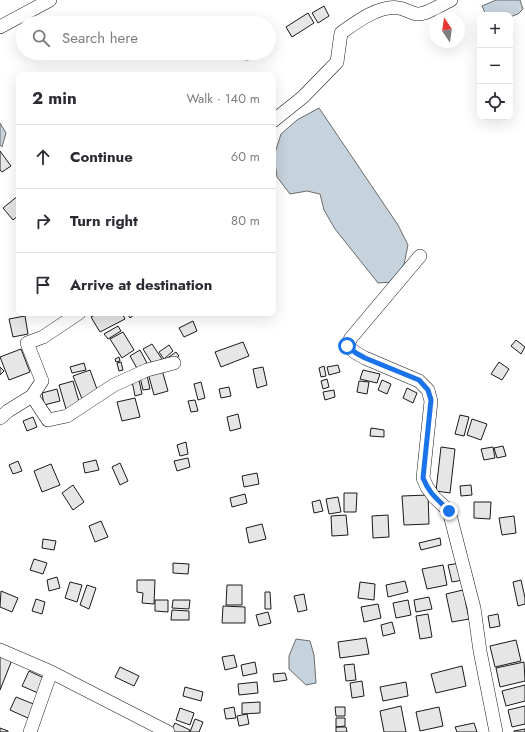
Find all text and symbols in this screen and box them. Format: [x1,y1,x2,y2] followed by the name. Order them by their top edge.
[429,12,465,48] north arrow
[477,12,513,120] map controls
[477,12,513,48] button: +
[16,16,276,60] search box
[30,27,52,49] icon: search
[62,27,138,49] text: Search here
[477,48,513,84] button: −
[477,84,513,120] button: locate
[32,86,77,110] text: 2 min
[186,89,260,108] text: Walk · 140 m
[32,146,54,168] icon: ahead
[70,146,133,168] text: Continue
[231,147,260,166] text: 60 m
[32,210,54,232] icon: right
[70,210,138,232] text: Turn right
[231,211,260,230] text: 80 m
[32,274,54,296] icon: arrive
[70,274,212,296] text: Arrive at destination
[338,337,356,355] route start
[440,502,458,520] route end

